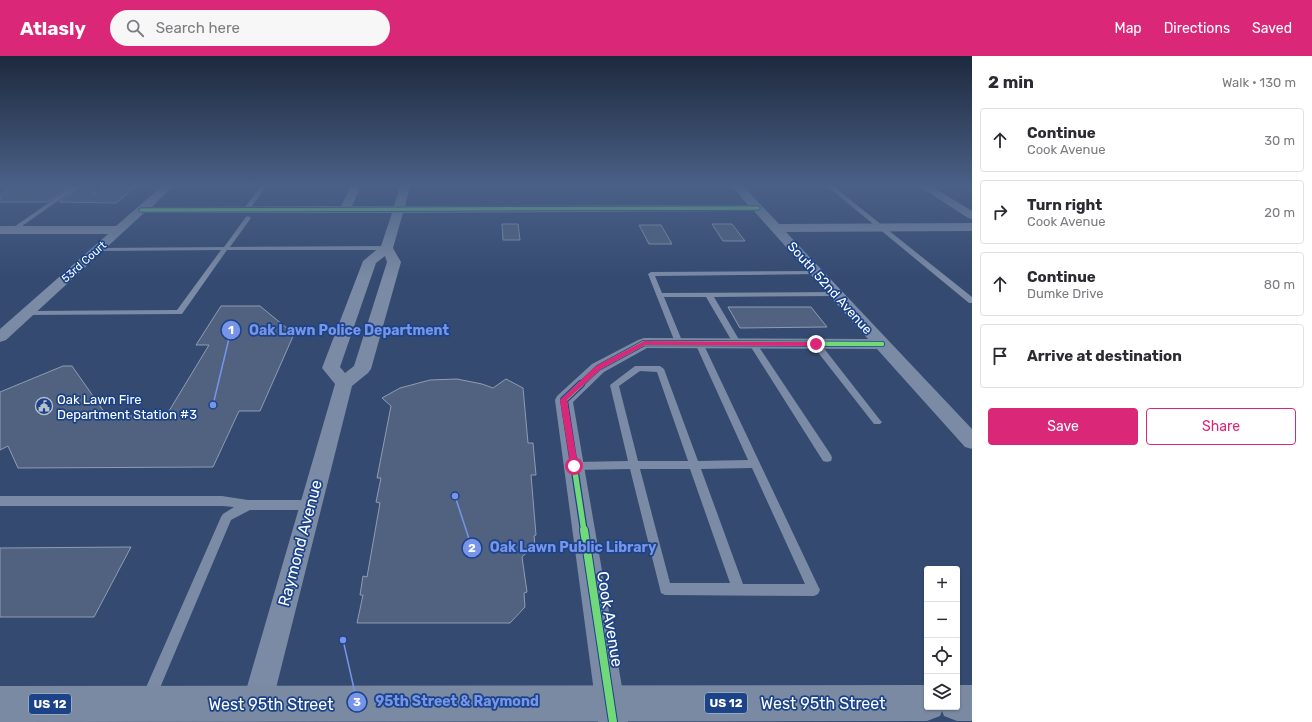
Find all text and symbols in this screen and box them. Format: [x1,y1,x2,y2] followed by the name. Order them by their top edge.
[110,10,390,46] search box
[20,17,86,40] text: Atlasly
[124,17,146,39] icon: search
[156,19,240,37] text: Search here
[1115,20,1142,37] text: Map
[1164,20,1230,37] text: Directions
[1252,20,1292,37] text: Saved
[988,72,1034,92] text: 2 min
[1222,75,1296,90] text: Walk · 130 m
[1027,124,1096,142] text: Continue
[989,129,1011,151] icon: ahead
[1264,133,1295,148] text: 30 m
[1027,142,1106,157] text: Cook Avenue
[1027,196,1102,214] text: Turn right
[989,201,1011,223] icon: right
[1264,205,1295,220] text: 20 m
[1027,214,1106,229] text: Cook Avenue
[59,238,109,285] street label: 53rd Court
[785,239,875,337] street label: South 52nd Avenue
[1027,268,1096,286] text: Continue
[989,273,1011,295] icon: ahead
[1264,277,1295,292] text: 80 m
[1027,286,1103,301] text: Dumke Drive
[221,317,457,343] callout: Oak Lawn Police Department
[249,322,449,339] text: Oak Lawn Police Department
[228,323,234,337] text: 1
[807,335,825,353] route end
[989,345,1011,367] icon: arrive
[1027,347,1182,365] text: Arrive at destination
[57,392,197,422] place label: Oak Lawn Fire Department Station #3
[34,396,54,416] public building icon: Oak Lawn Fire Department Station #3
[988,408,1138,445] button: Save
[1146,408,1296,445] button: Share
[565,457,583,475] route start
[274,478,326,608] street label: Raymond Avenue
[462,535,665,561] callout: Oak Lawn Public Library
[490,539,657,556] text: Oak Lawn Public Library
[468,541,476,555] text: 2
[924,566,960,710] map controls
[924,566,960,602] button: +
[593,570,627,668] street label: Cook Avenue
[924,602,960,638] button: −
[924,638,960,674] button: locate
[924,674,960,710] button: layers
[347,689,546,715] callout: 95th Street & Raymond
[375,693,539,710] text: 95th Street & Raymond
[705,693,747,713] road number: US 12
[29,694,71,714] road number: US 12
[761,694,885,713] street label: West 95th Street
[209,695,333,714] street label: West 95th Street
[353,695,361,709] text: 3

